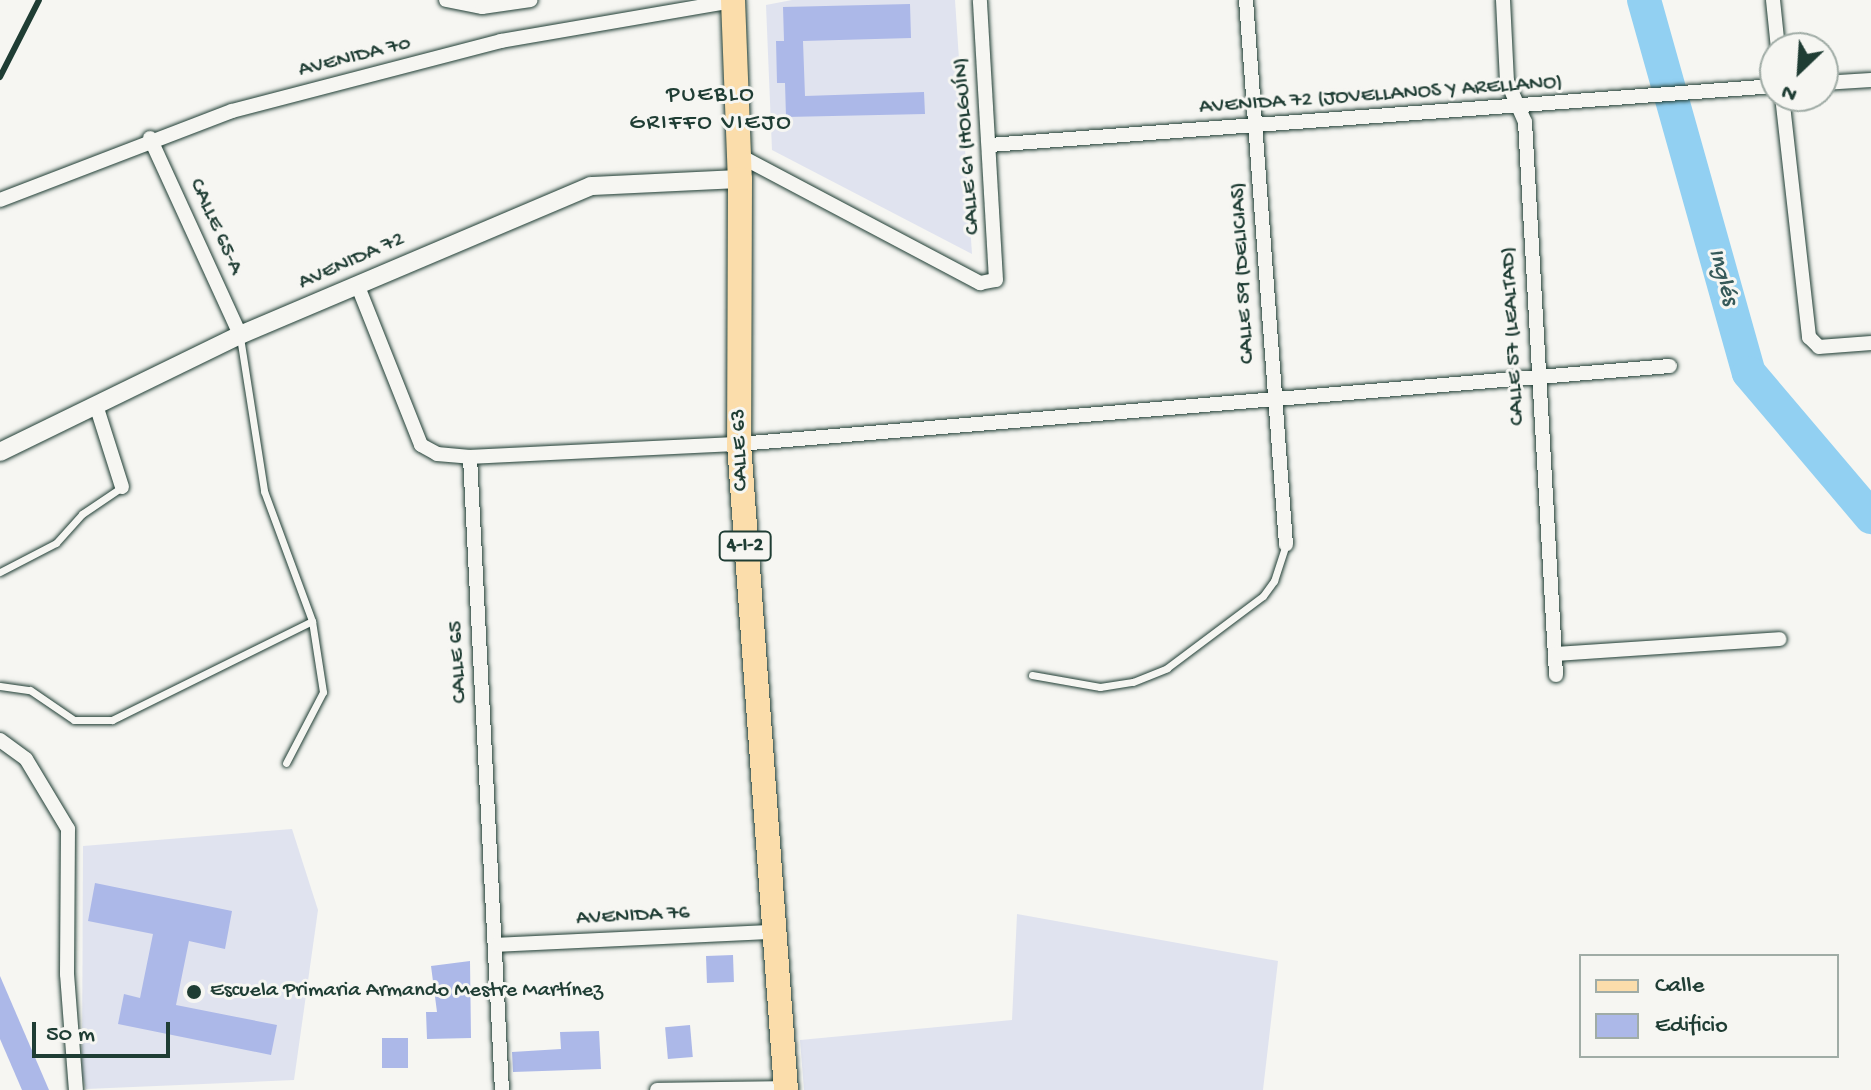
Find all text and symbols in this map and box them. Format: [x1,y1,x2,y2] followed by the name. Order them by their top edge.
[296,31,414,85] street label: AVENIDA 70
[1759,32,1839,112] north arrow
[949,56,987,236] street label: CALLE 61 (HOLGUÍN)
[1198,70,1564,122] street label: AVENIDA 72 (JOVELLANOS Y ARELLANO)
[1778,77,1802,107] text: N
[629,82,793,138] district label: PUEBLO GRIFFO VIEJO
[182,175,248,279] street label: CALLE 65-A
[1226,181,1262,365] street label: CALLE 59 (DELICIAS)
[295,227,409,297] street label: AVENIDA 72
[1700,245,1744,309] water label: Inglés
[1496,246,1532,426] street label: CALLE 57 (LEALTAD)
[726,408,756,492] street label: CALLE 63
[717,530,773,562] road number: 4-I-2
[444,620,474,704] street label: CALLE 65
[576,901,690,933] street label: AVENIDA 76
[1579,954,1839,1058] legend
[1655,972,1704,1001] text: Calle
[210,979,603,1005] place label: Escuela Primaria Armando Mestre Martínez
[185,983,203,1001] marker: Escuela Primaria Armando Mestre Martínez
[36,1006,174,1056] scale bar
[1655,1012,1728,1041] text: Edificio
[46,1021,95,1050] text: 50 m

